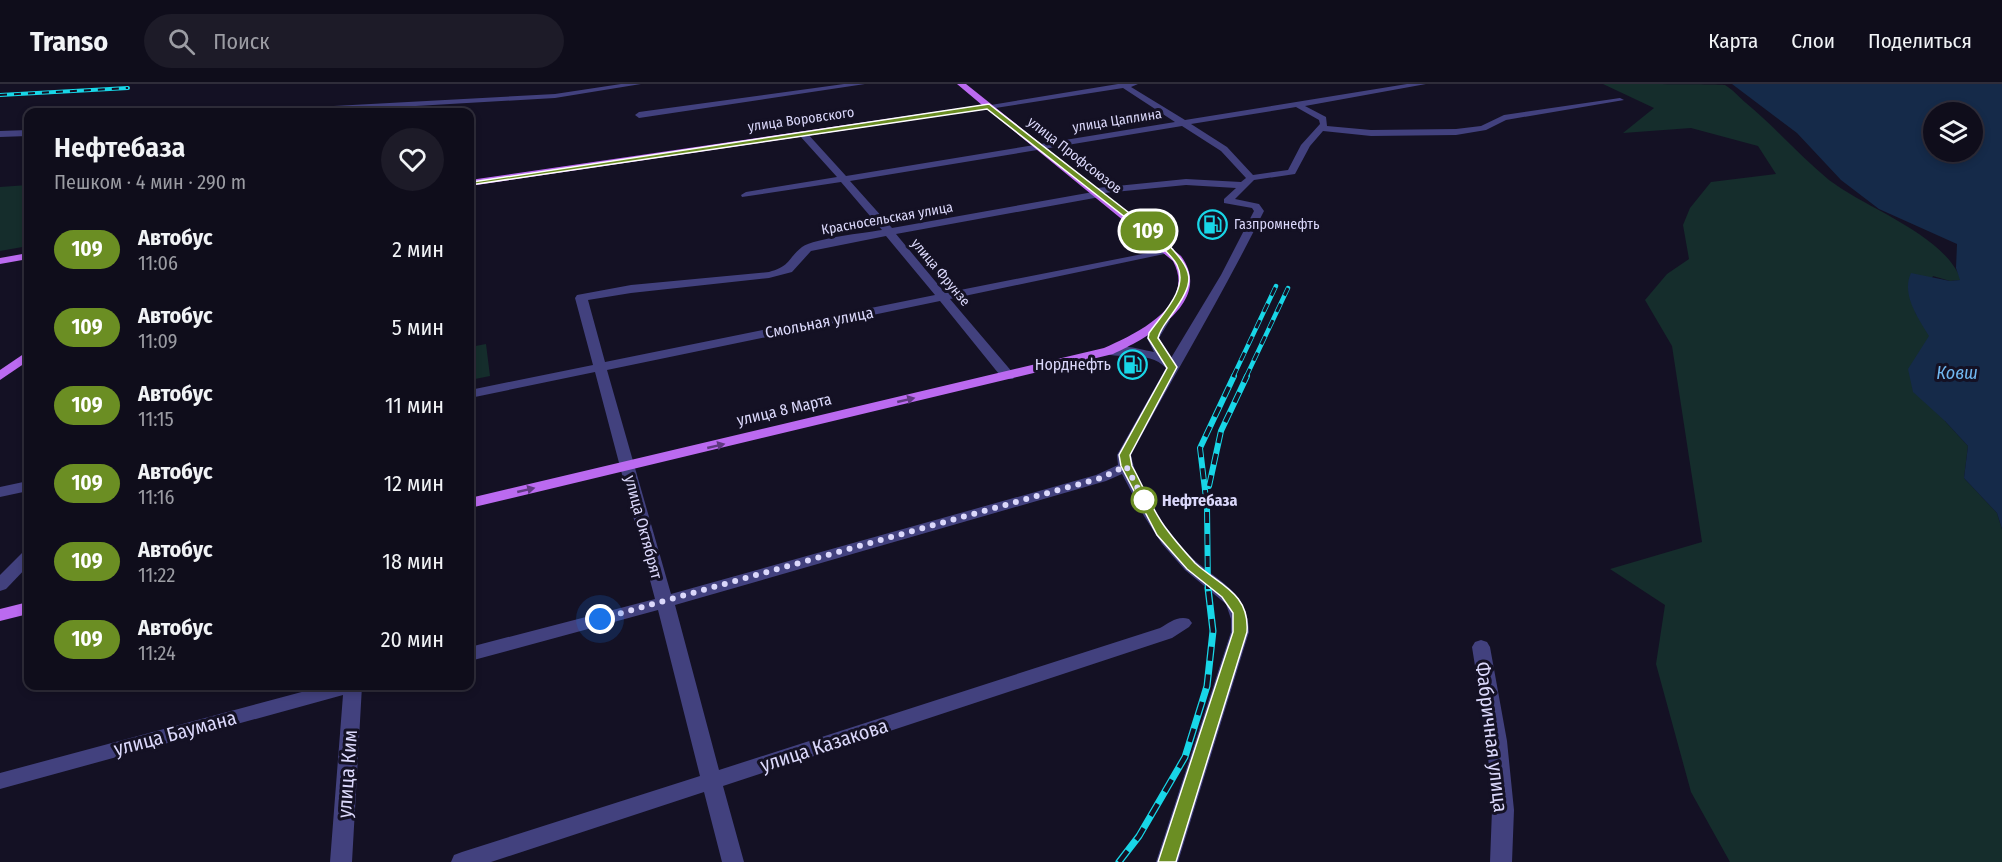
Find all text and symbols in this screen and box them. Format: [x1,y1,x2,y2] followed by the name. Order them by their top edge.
[144,14,564,68] search box
[30,25,108,58] text: Transo
[165,25,198,58] icon: search
[213,28,270,55] text: Поиск
[1708,28,1758,54] text: Карта
[1791,28,1835,54] text: Слои
[1868,28,1972,54] text: Поделиться
[1923,102,1983,162] map controls
[1923,102,1983,162] button: layers
[747,104,855,135] street label: улица Воровского
[1071,105,1163,136] street label: улица Цаплина
[1024,113,1125,198] street label: улица Профсоюзов
[381,128,444,191] button: heart
[54,131,185,164] text: Нефтебаза
[54,170,246,194] text: Пешком · 4 мин · 290 m
[820,199,954,238] street label: Красносельская улица
[1197,208,1229,240] fuel station icon: Газпромнефть
[1114,212,1182,250] line badge: 109
[1234,216,1320,233] place label: Газпромнефть
[1132,218,1164,244] text: 109
[138,224,213,251] text: Автобус
[907,235,974,310] street label: улица Фрунзе
[71,236,103,262] text: 109
[392,236,444,263] text: 2 мин
[138,251,178,275] text: 11:06
[138,302,213,329] text: Автобус
[763,303,875,342] street label: Смольная улица
[71,314,103,340] text: 109
[392,314,444,341] text: 5 мин
[138,329,178,353] text: 11:09
[1116,348,1148,380] fuel station icon: Норднефть
[1035,355,1111,374] place label: Норднефть
[1936,362,1978,384] water label: Ковш
[138,380,213,407] text: Автобус
[735,389,834,430] street label: улица 8 Марта
[71,392,103,418] text: 109
[385,392,444,419] text: 11 мин
[897,395,915,405] one-way arrow
[138,407,174,431] text: 11:15
[707,440,726,450] one-way arrow
[138,458,213,485] text: Автобус
[71,470,103,496] text: 109
[384,470,444,497] text: 12 мин
[621,473,667,582] street label: улица Октябрят
[138,485,174,509] text: 11:16
[517,485,536,495] one-way arrow
[1131,487,1157,513] marker: Нефтебаза
[1162,491,1237,510] place label: Нефтебаза
[138,536,213,563] text: Автобус
[71,548,103,574] text: 109
[382,548,444,575] text: 18 мин
[138,563,175,587] text: 11:22
[585,604,615,634] your location
[138,614,213,641] text: Автобус
[71,626,103,652] text: 109
[381,626,444,653] text: 20 мин
[138,641,176,665] text: 11:24
[1471,661,1513,813] street label: Фабричная улица
[111,705,239,761] street label: улица Баумана
[757,713,891,777] street label: улица Казакова
[332,729,362,819] street label: улица Ким

